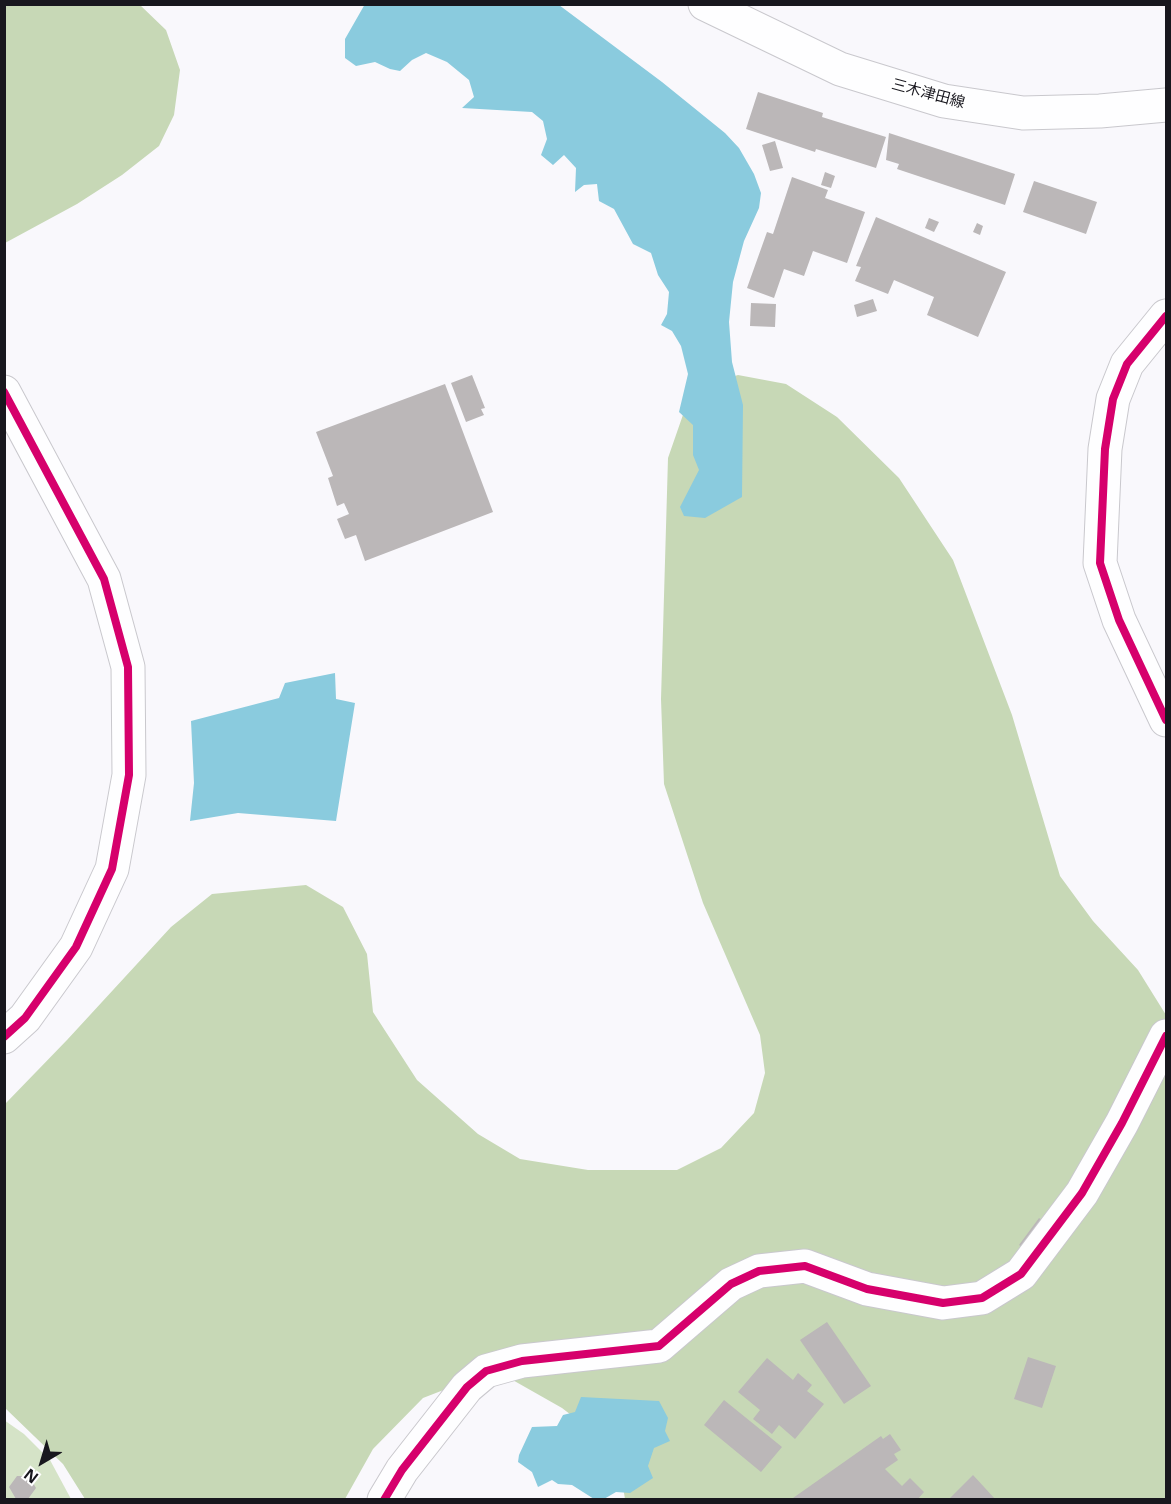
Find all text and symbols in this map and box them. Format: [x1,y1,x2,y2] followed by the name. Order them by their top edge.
[889,76,967,112] street label: 三木津田線
[12,1432,72,1492] north arrow
[19,1464,43,1489] text: N

